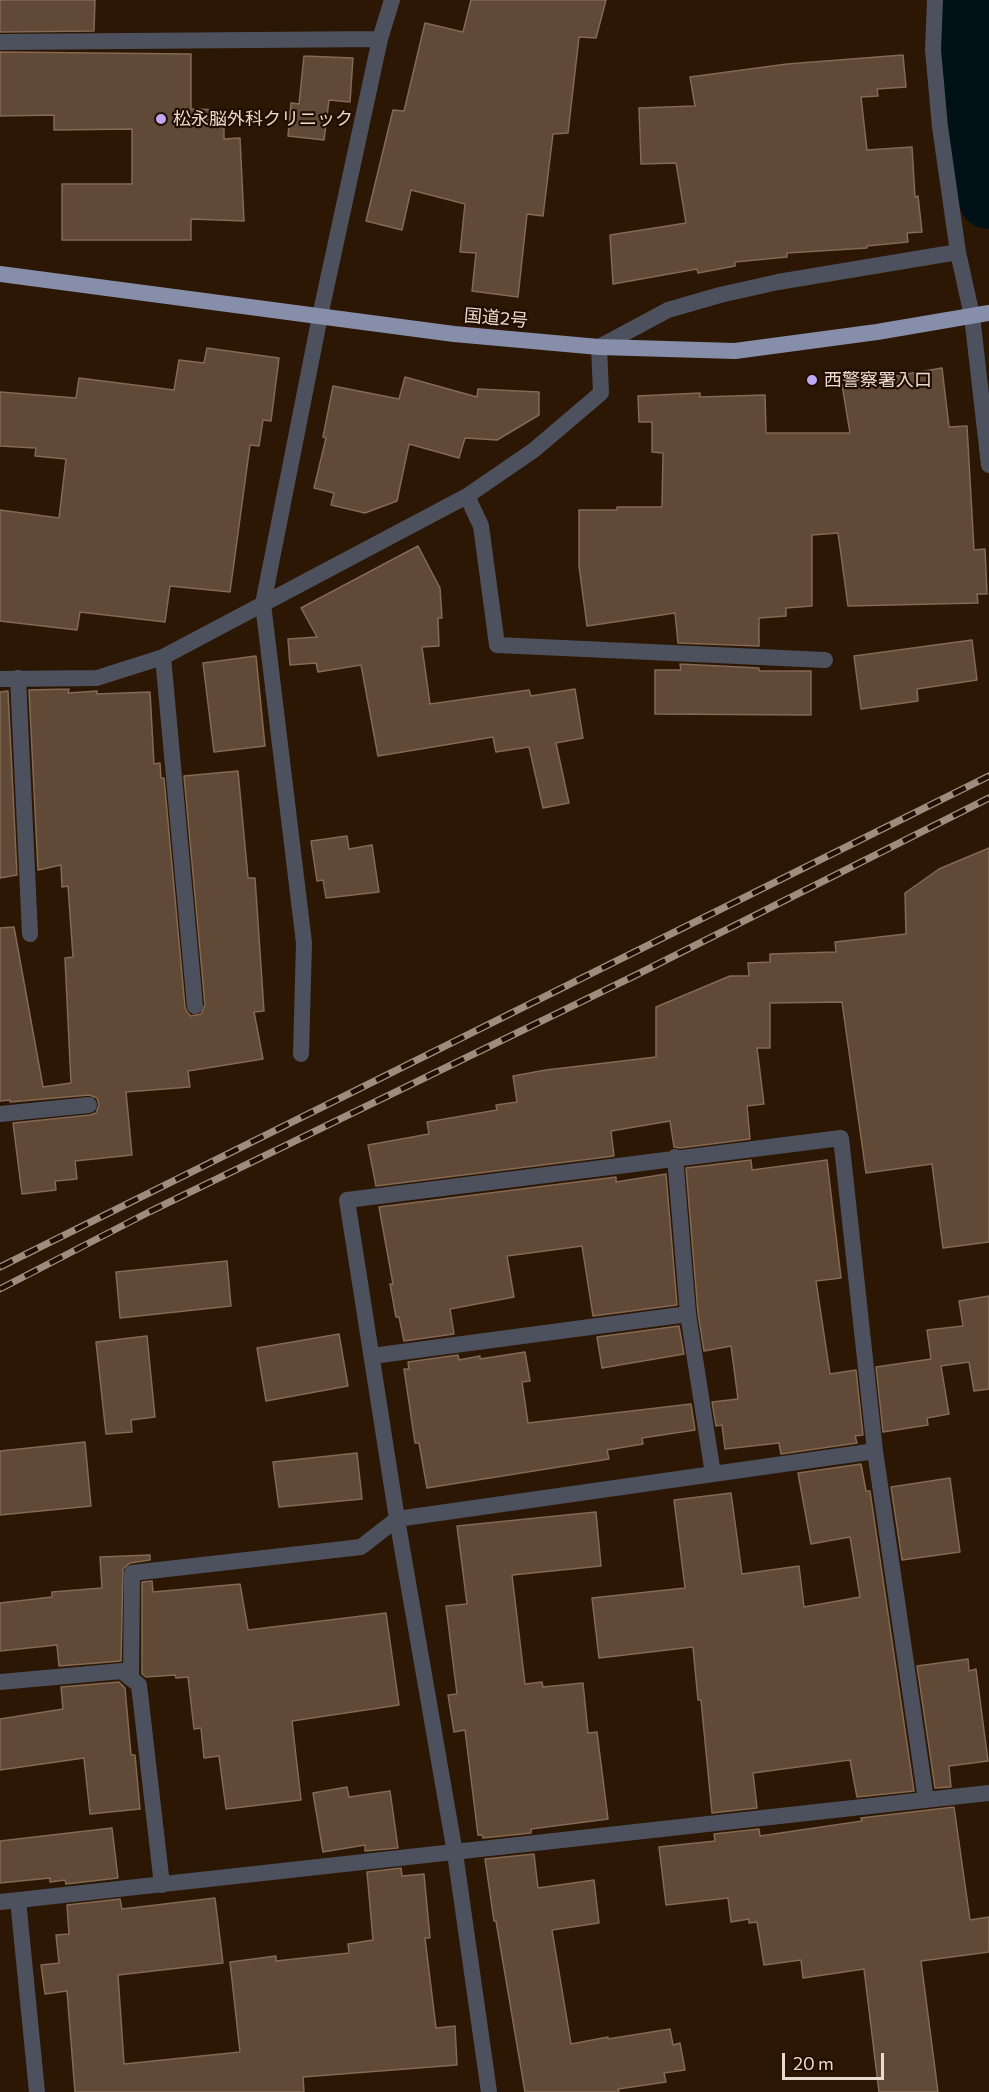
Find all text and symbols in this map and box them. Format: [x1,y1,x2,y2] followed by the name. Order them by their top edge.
[173,108,353,130] place label: 松永脳外科クリニック
[154,112,168,126] marker: 松永脳外科クリニック
[463,304,529,332] street label: 国道2号
[824,369,932,391] place label: 西警察署入口
[805,373,819,387] marker: 西警察署入口
[785,2041,887,2079] scale bar
[793,2052,834,2074] text: 20 m

